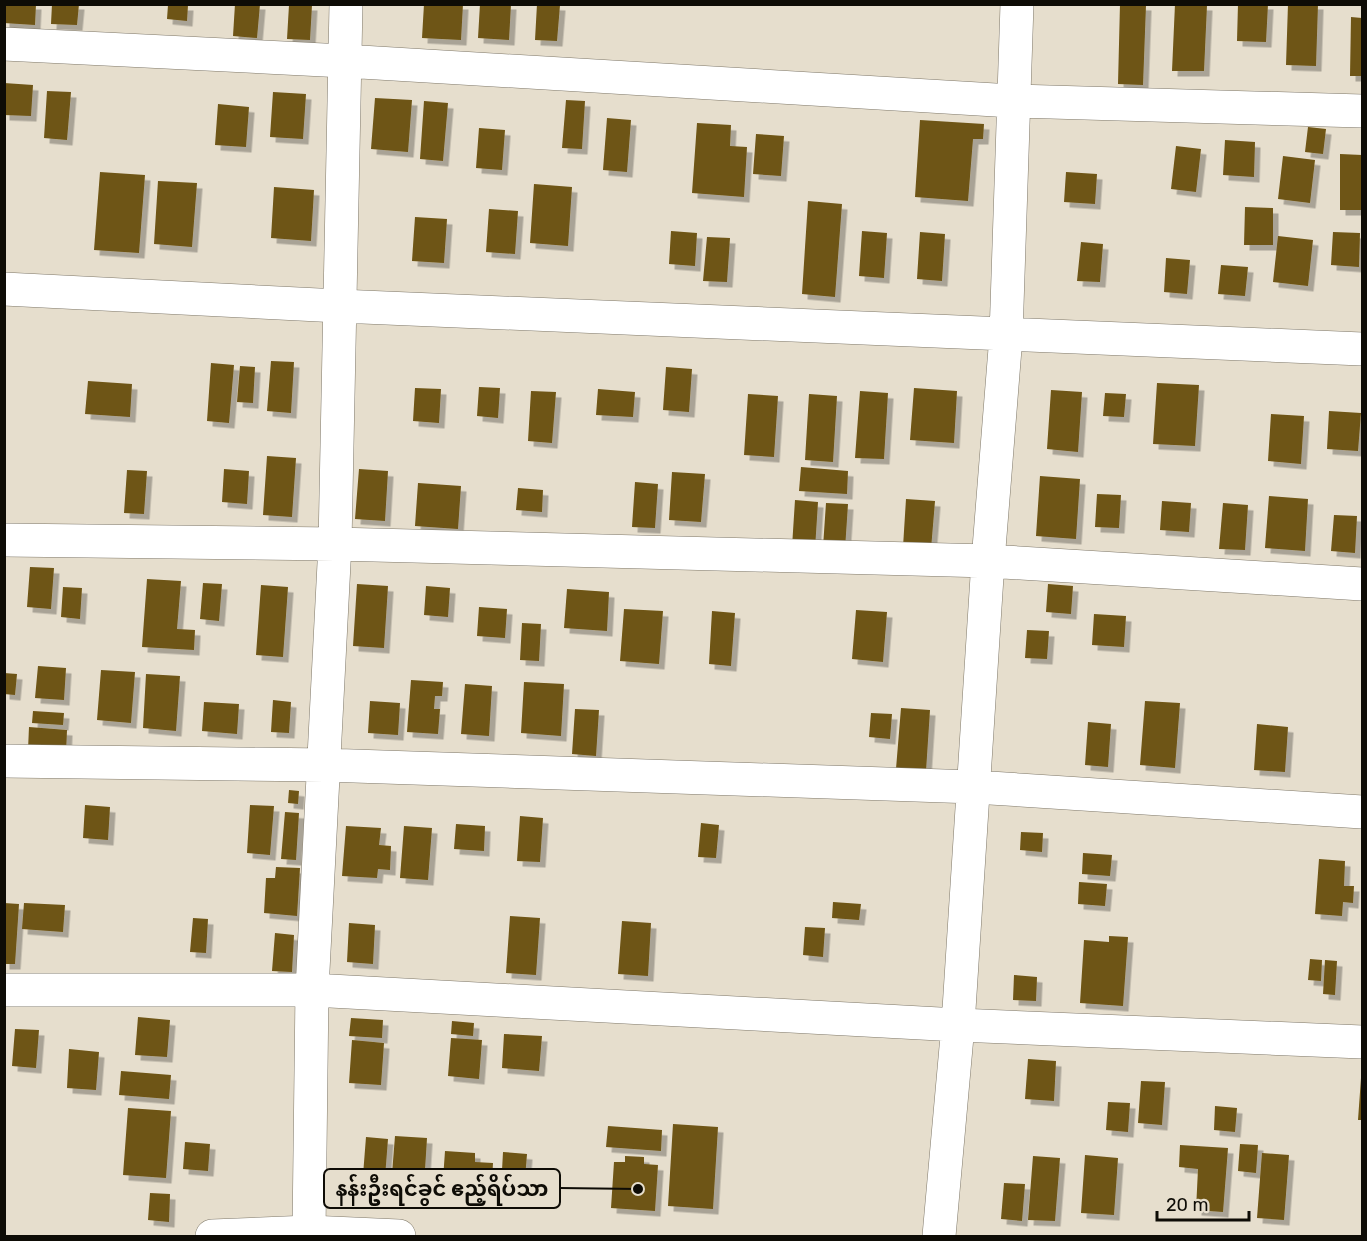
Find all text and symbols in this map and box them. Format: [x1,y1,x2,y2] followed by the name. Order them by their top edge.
[324,1169,560,1208] callout: နန်းဦးရင်ခွင် ဧည့်ရိပ်သာ
[336,1173,548,1206] text: နန်းဦးရင်ခွင် ဧည့်ရိပ်သာ
[1157,1184,1248,1222] scale bar
[1166,1194,1208,1216] text: 20 m

